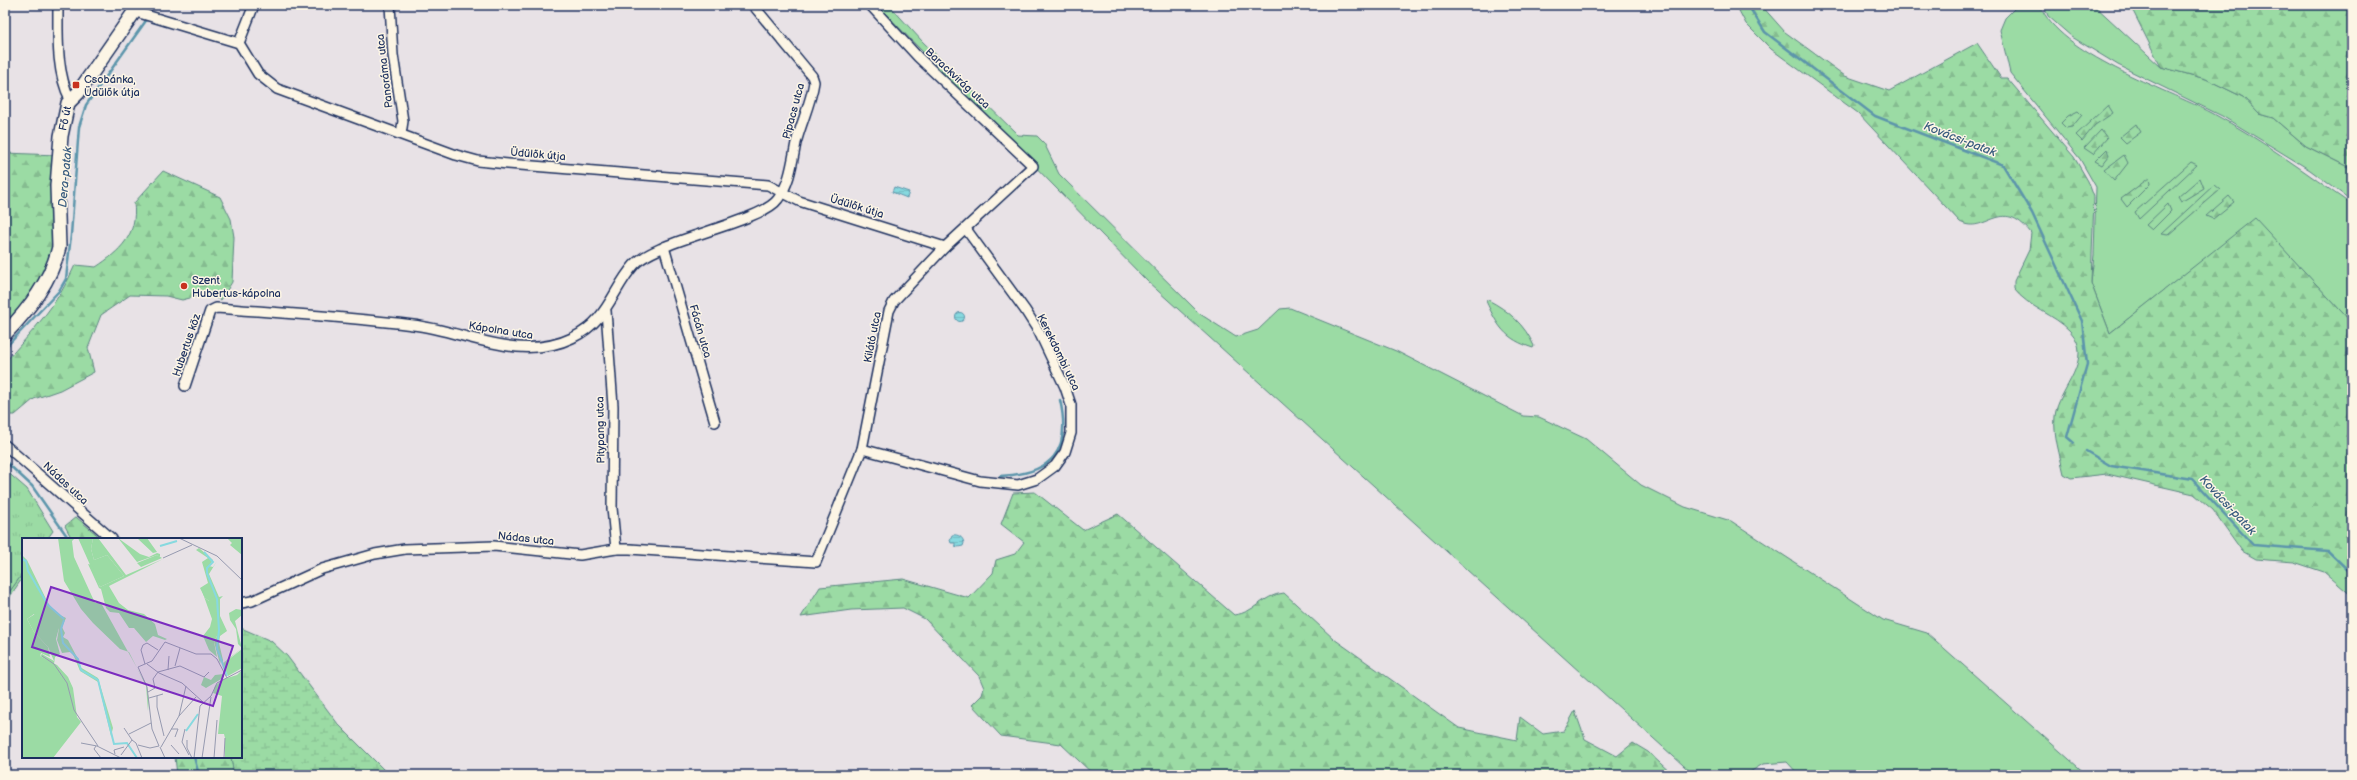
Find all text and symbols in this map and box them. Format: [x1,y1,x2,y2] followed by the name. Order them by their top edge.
[373,33,395,109] street label: Panoráma utca
[923,45,993,112] street label: Barackvirág utca
[84,73,140,99] place label: Csobánka, Üdülők útja
[71,80,81,90] marker: Csobánka, Üdülők útja
[780,82,807,141] street label: Pipacs utca
[56,104,74,132] street label: Fő út
[1922,119,1999,161] water label: Kovácsi-patak
[55,145,76,208] water label: Dera-patak
[510,145,566,163] street label: Üdülők útja
[828,191,886,221] street label: Üdülők útja
[192,274,281,300] place label: Szent Hubertus-kápolna
[179,281,189,291] marker: Szent Hubertus-kápolna
[687,303,714,359] street label: Fácán utca
[861,310,884,364] street label: Kilátó utca
[170,311,204,378] street label: Hubertus köz
[1034,312,1083,393] street label: Kerekdombi utca
[468,319,534,342] street label: Kápolna utca
[593,396,608,464] street label: Pitypang utca
[40,459,91,507] street label: Nádas utca
[2196,472,2260,539] water label: Kovácsi-patak
[497,529,555,548] street label: Nádas utca
[22,538,242,758] inset map

